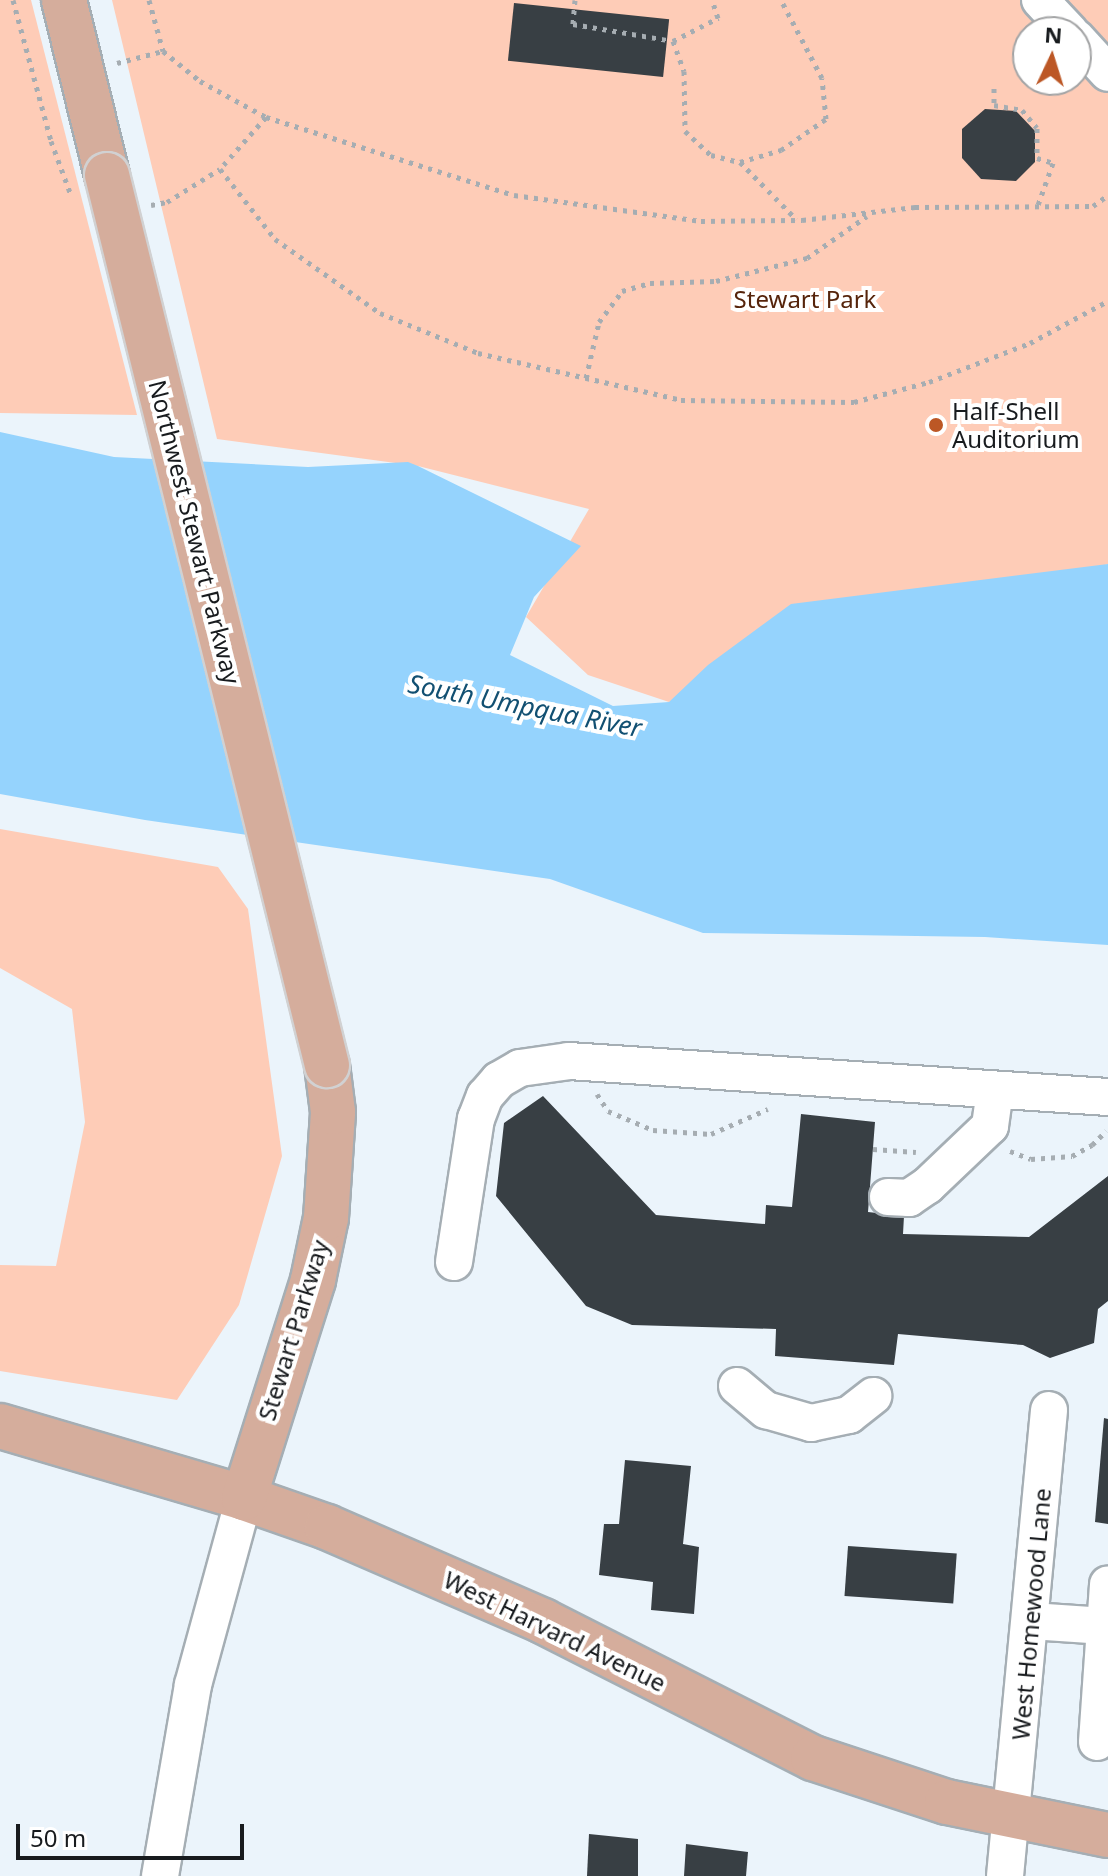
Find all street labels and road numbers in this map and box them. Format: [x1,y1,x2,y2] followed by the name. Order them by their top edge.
[143,377,247,687] street label: Northwest Stewart Parkway
[252,1236,334,1424] street label: Stewart Parkway
[1006,1487,1056,1741] street label: West Homewood Lane
[439,1565,671,1697] street label: West Harvard Avenue

